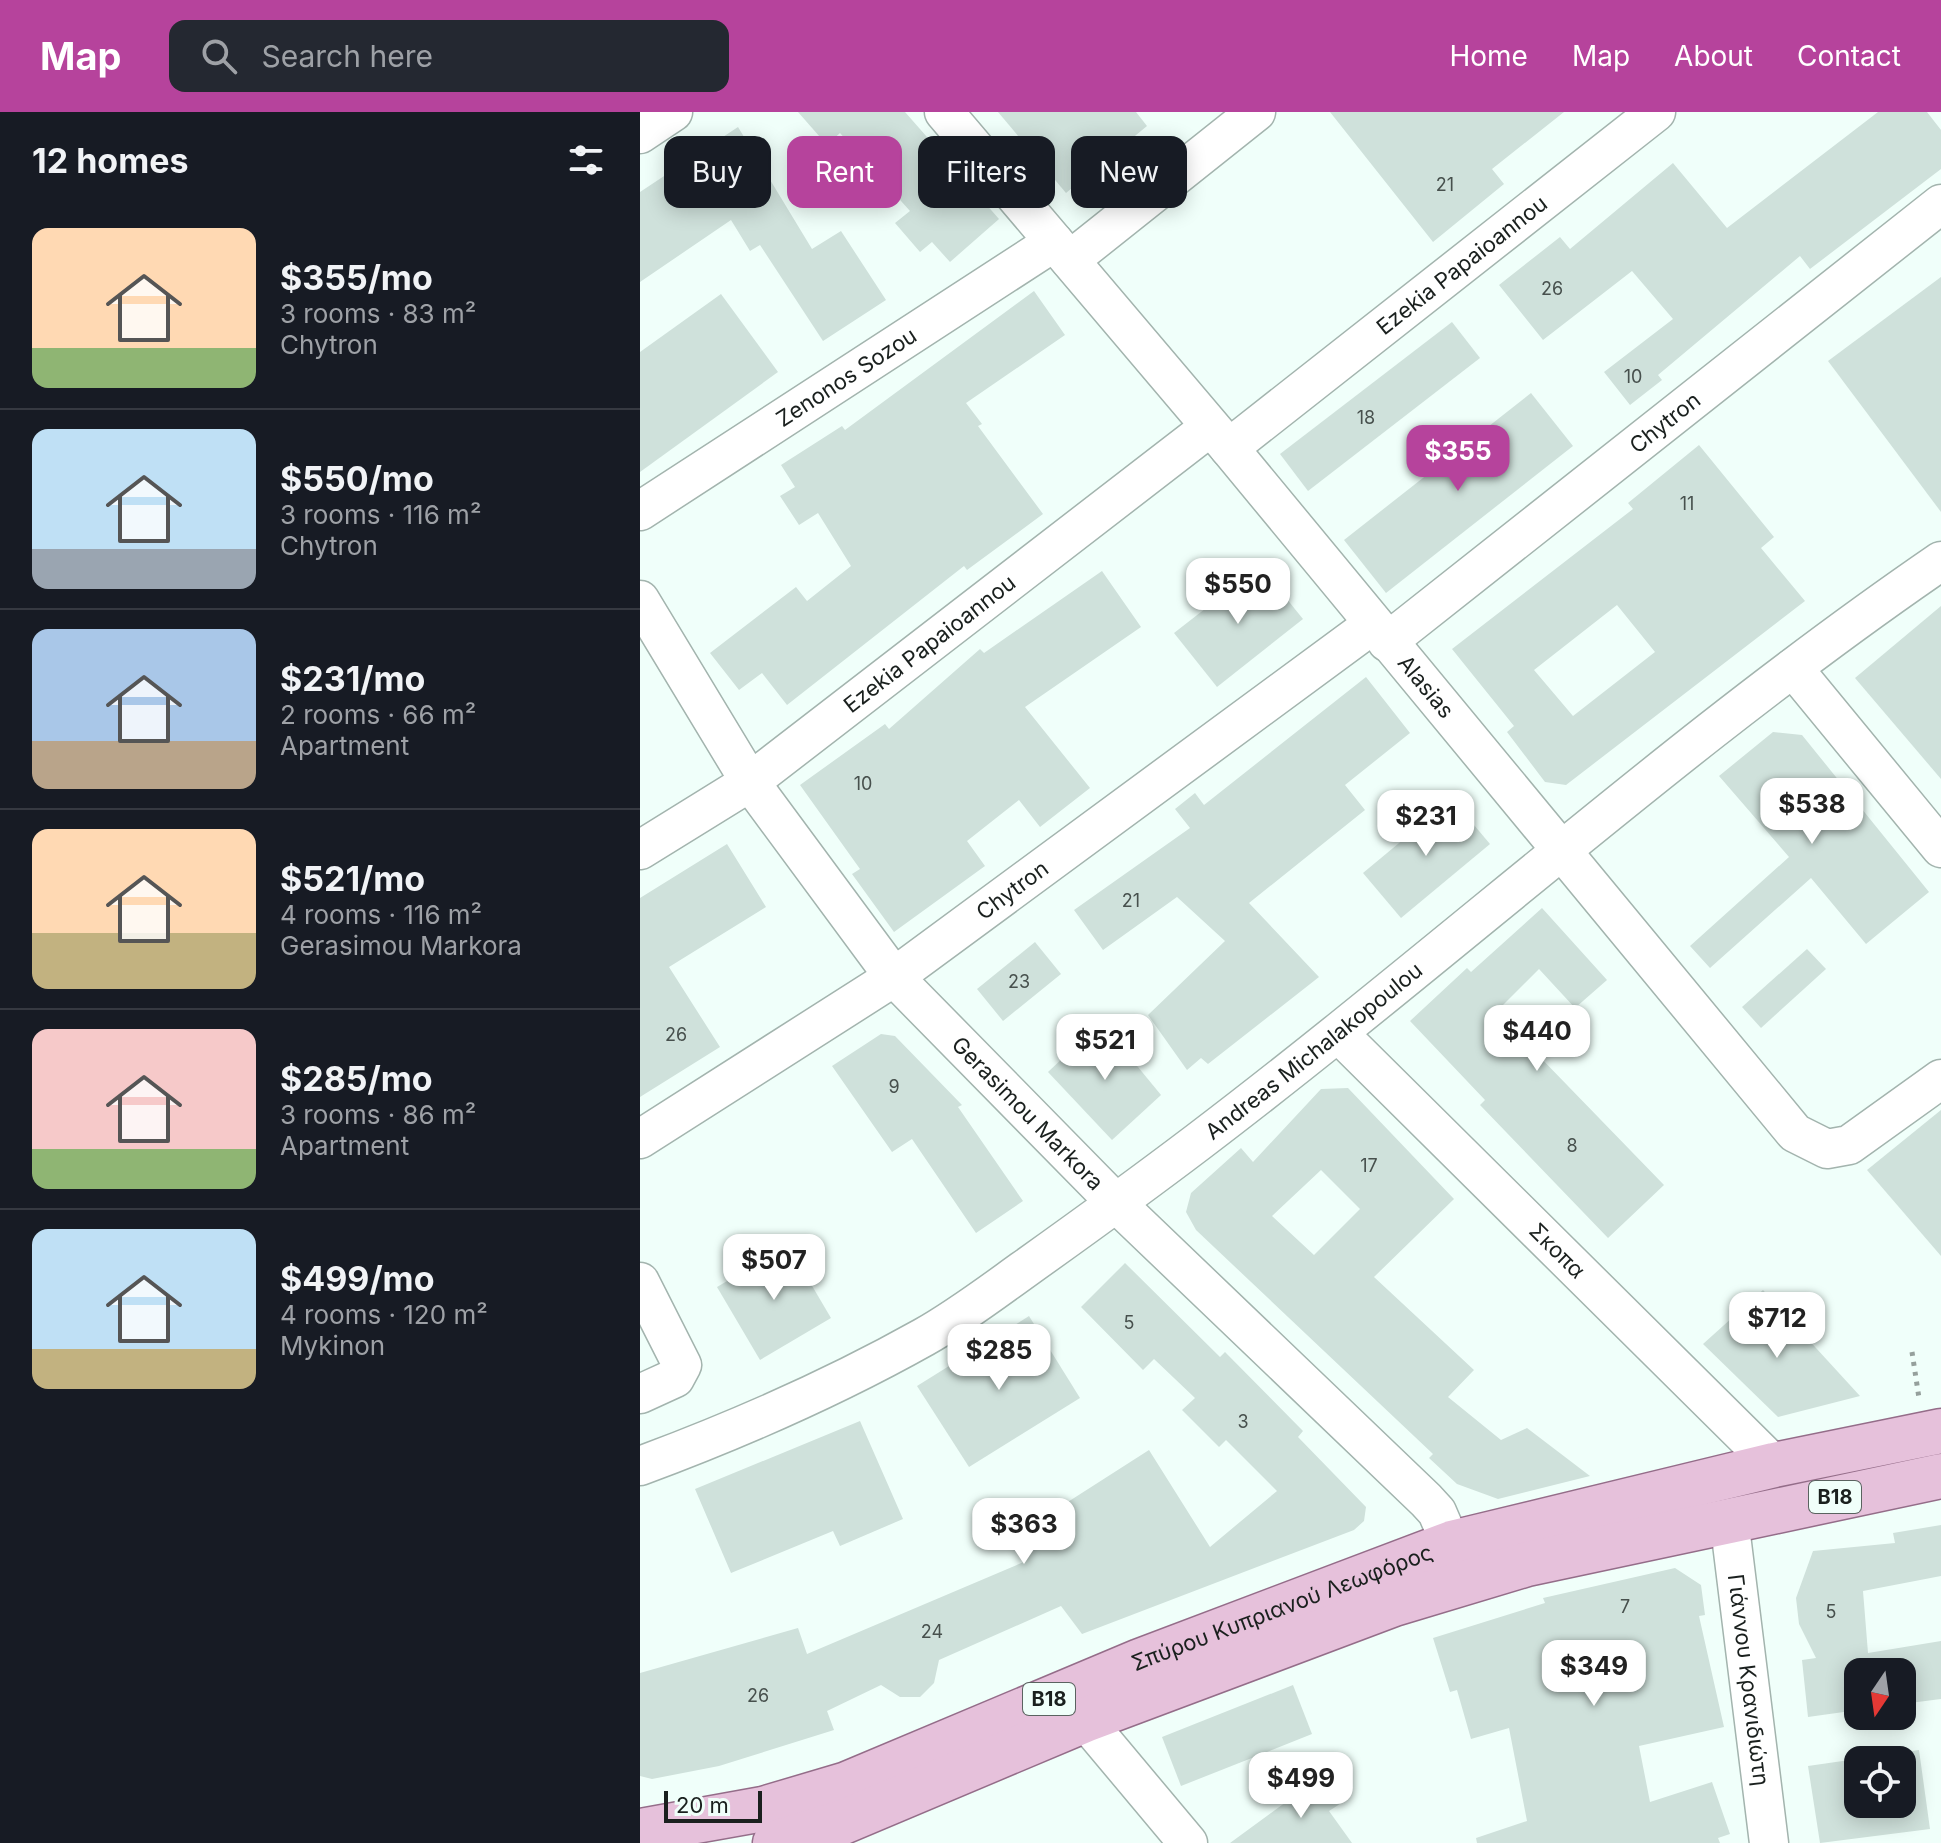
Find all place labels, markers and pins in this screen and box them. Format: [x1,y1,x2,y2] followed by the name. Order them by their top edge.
[1411,425,1505,493] pin: $355
[1191,558,1285,626] pin: $550
[1765,778,1859,846] pin: $538
[1379,790,1473,858] pin: $231
[1490,1005,1584,1073] pin: $440
[1058,1014,1152,1082] pin: $521
[727,1234,821,1302] pin: $507
[1730,1292,1824,1360] pin: $712
[952,1324,1046,1392] pin: $285
[977,1498,1071,1566] pin: $363
[1547,1640,1641,1708] pin: $349
[1254,1752,1348,1820] pin: $499

